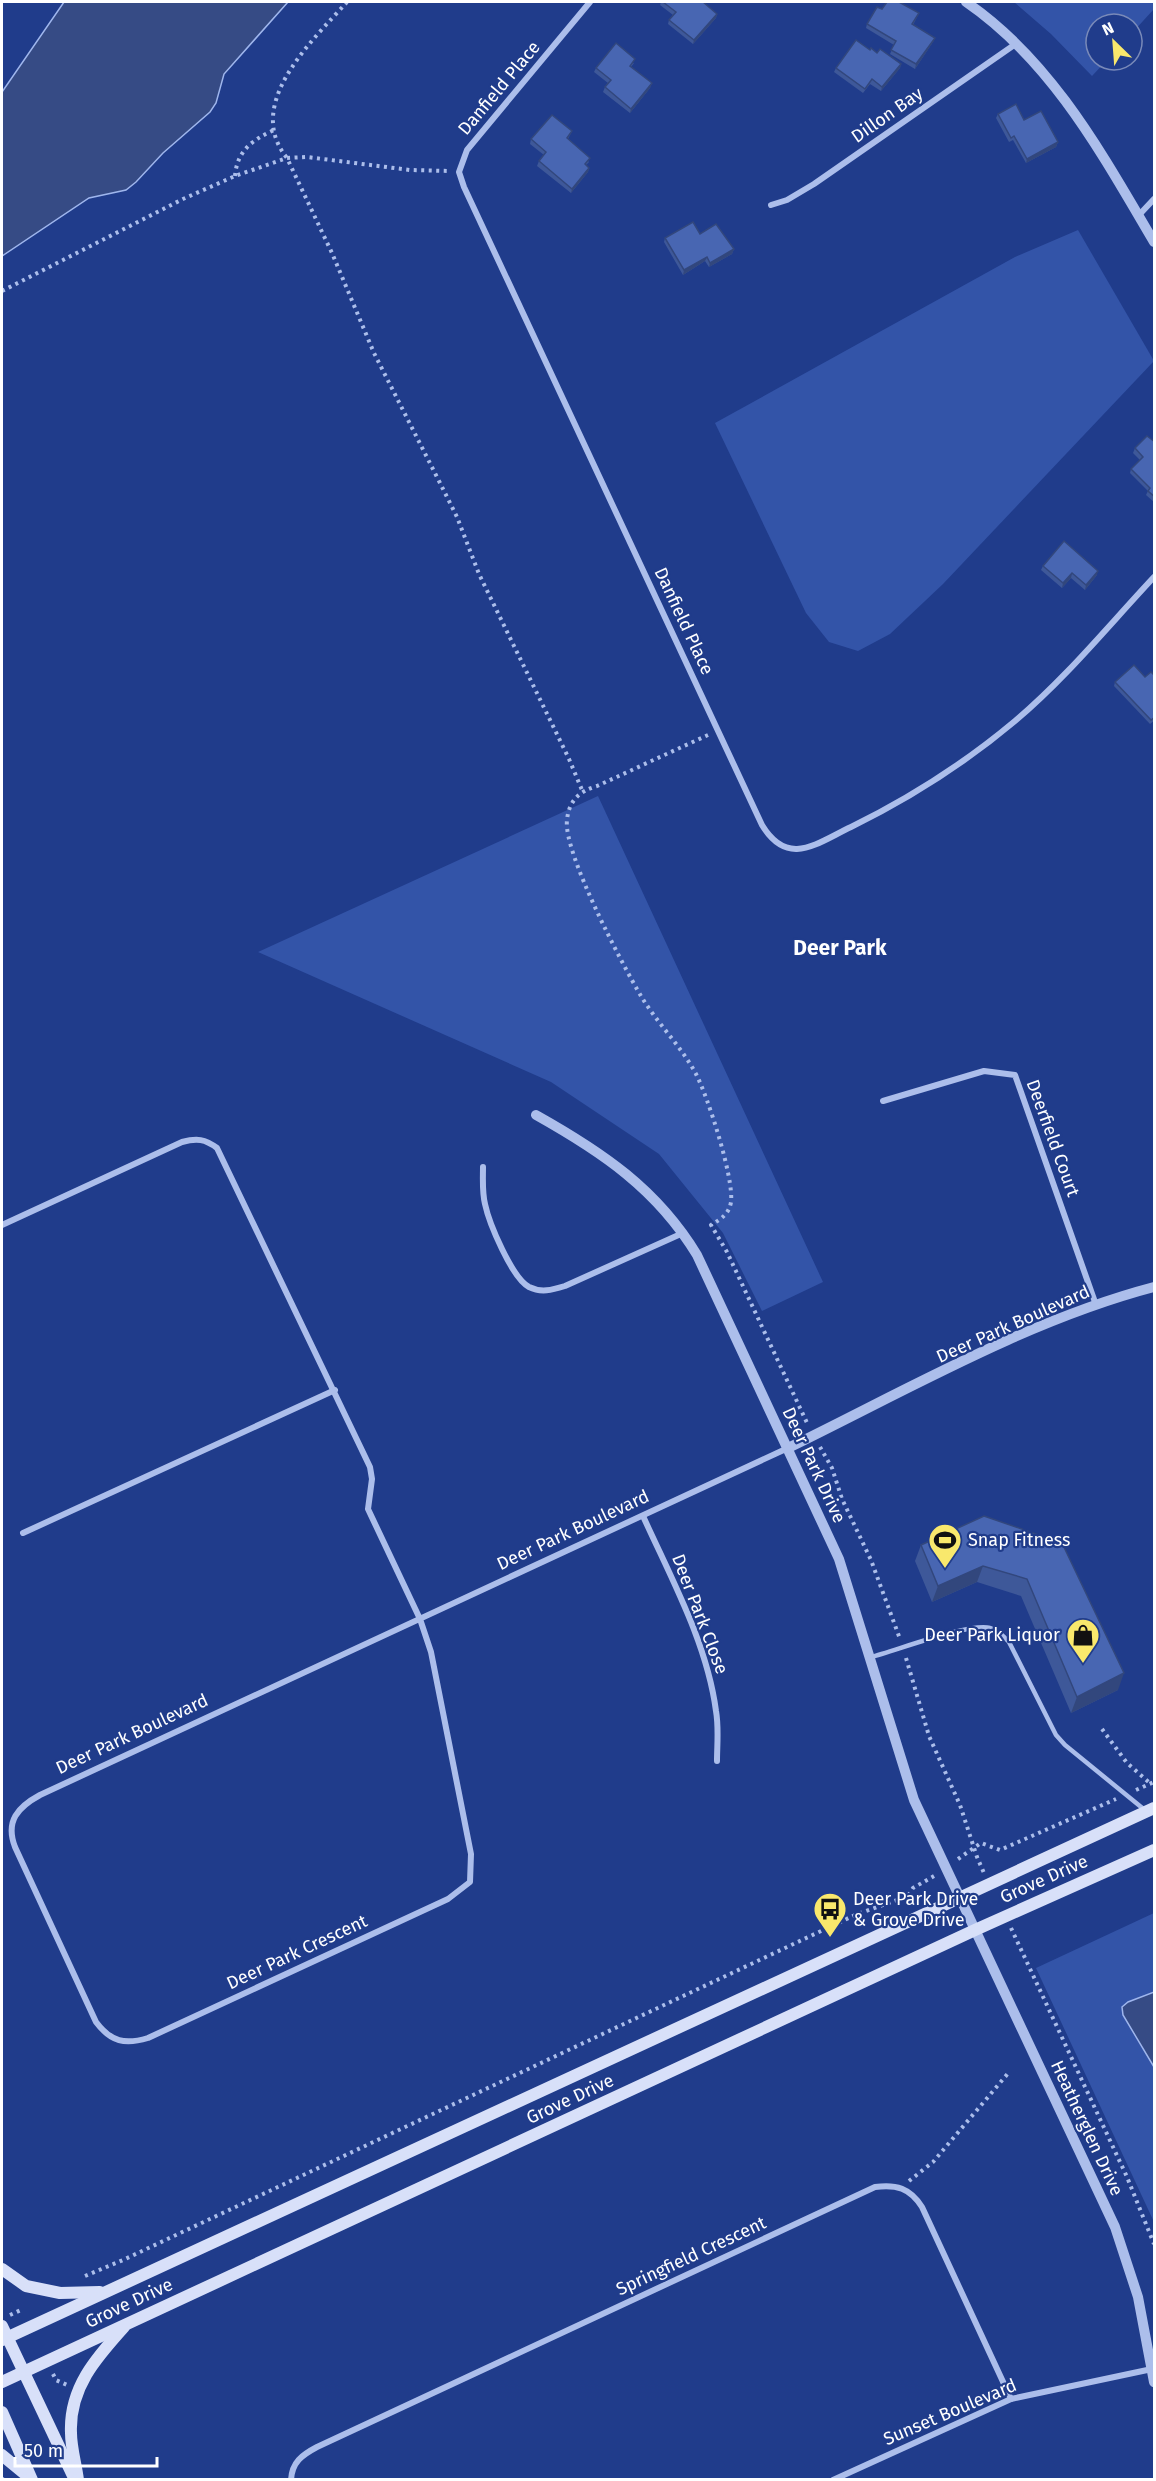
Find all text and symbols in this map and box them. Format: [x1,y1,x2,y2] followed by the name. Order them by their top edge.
[1084,12,1144,72] north arrow
[1099,18,1117,40] text: N
[453,37,545,139] street label: Danfield Place
[847,82,927,148] street label: Dillon Bay
[650,564,718,678] street label: Danfield Place
[793,935,887,961] district label: Deer Park
[1022,1076,1085,1200] street label: Deerfield Court
[933,1280,1093,1368] street label: Deer Park Boulevard
[778,1404,850,1526] street label: Deer Park Drive
[493,1485,653,1575] street label: Deer Park Boulevard
[927,1522,963,1569] sports icon: Snap Fitness
[968,1529,1070,1551] place label: Snap Fitness
[667,1551,733,1677] street label: Deer Park Close
[1065,1617,1101,1664] shop icon: Deer Park Liquor
[924,1624,1060,1646] place label: Deer Park Liquor
[52,1689,212,1779] street label: Deer Park Boulevard
[997,1850,1091,1908] street label: Grove Drive
[853,1888,978,1931] place label: Deer Park Drive & Grove Drive
[812,1891,848,1938] bus stop icon: Deer Park Drive & Grove Drive
[223,1910,371,1994] street label: Deer Park Crescent
[1046,2057,1128,2199] street label: Heatherglen Drive
[523,2069,617,2129] street label: Grove Drive
[613,2211,770,2300] street label: Springfield Crescent
[82,2273,176,2333] street label: Grove Drive
[880,2374,1020,2450] street label: Sunset Boulevard
[15,2430,158,2468] scale bar
[24,2440,63,2462] text: 50 m

